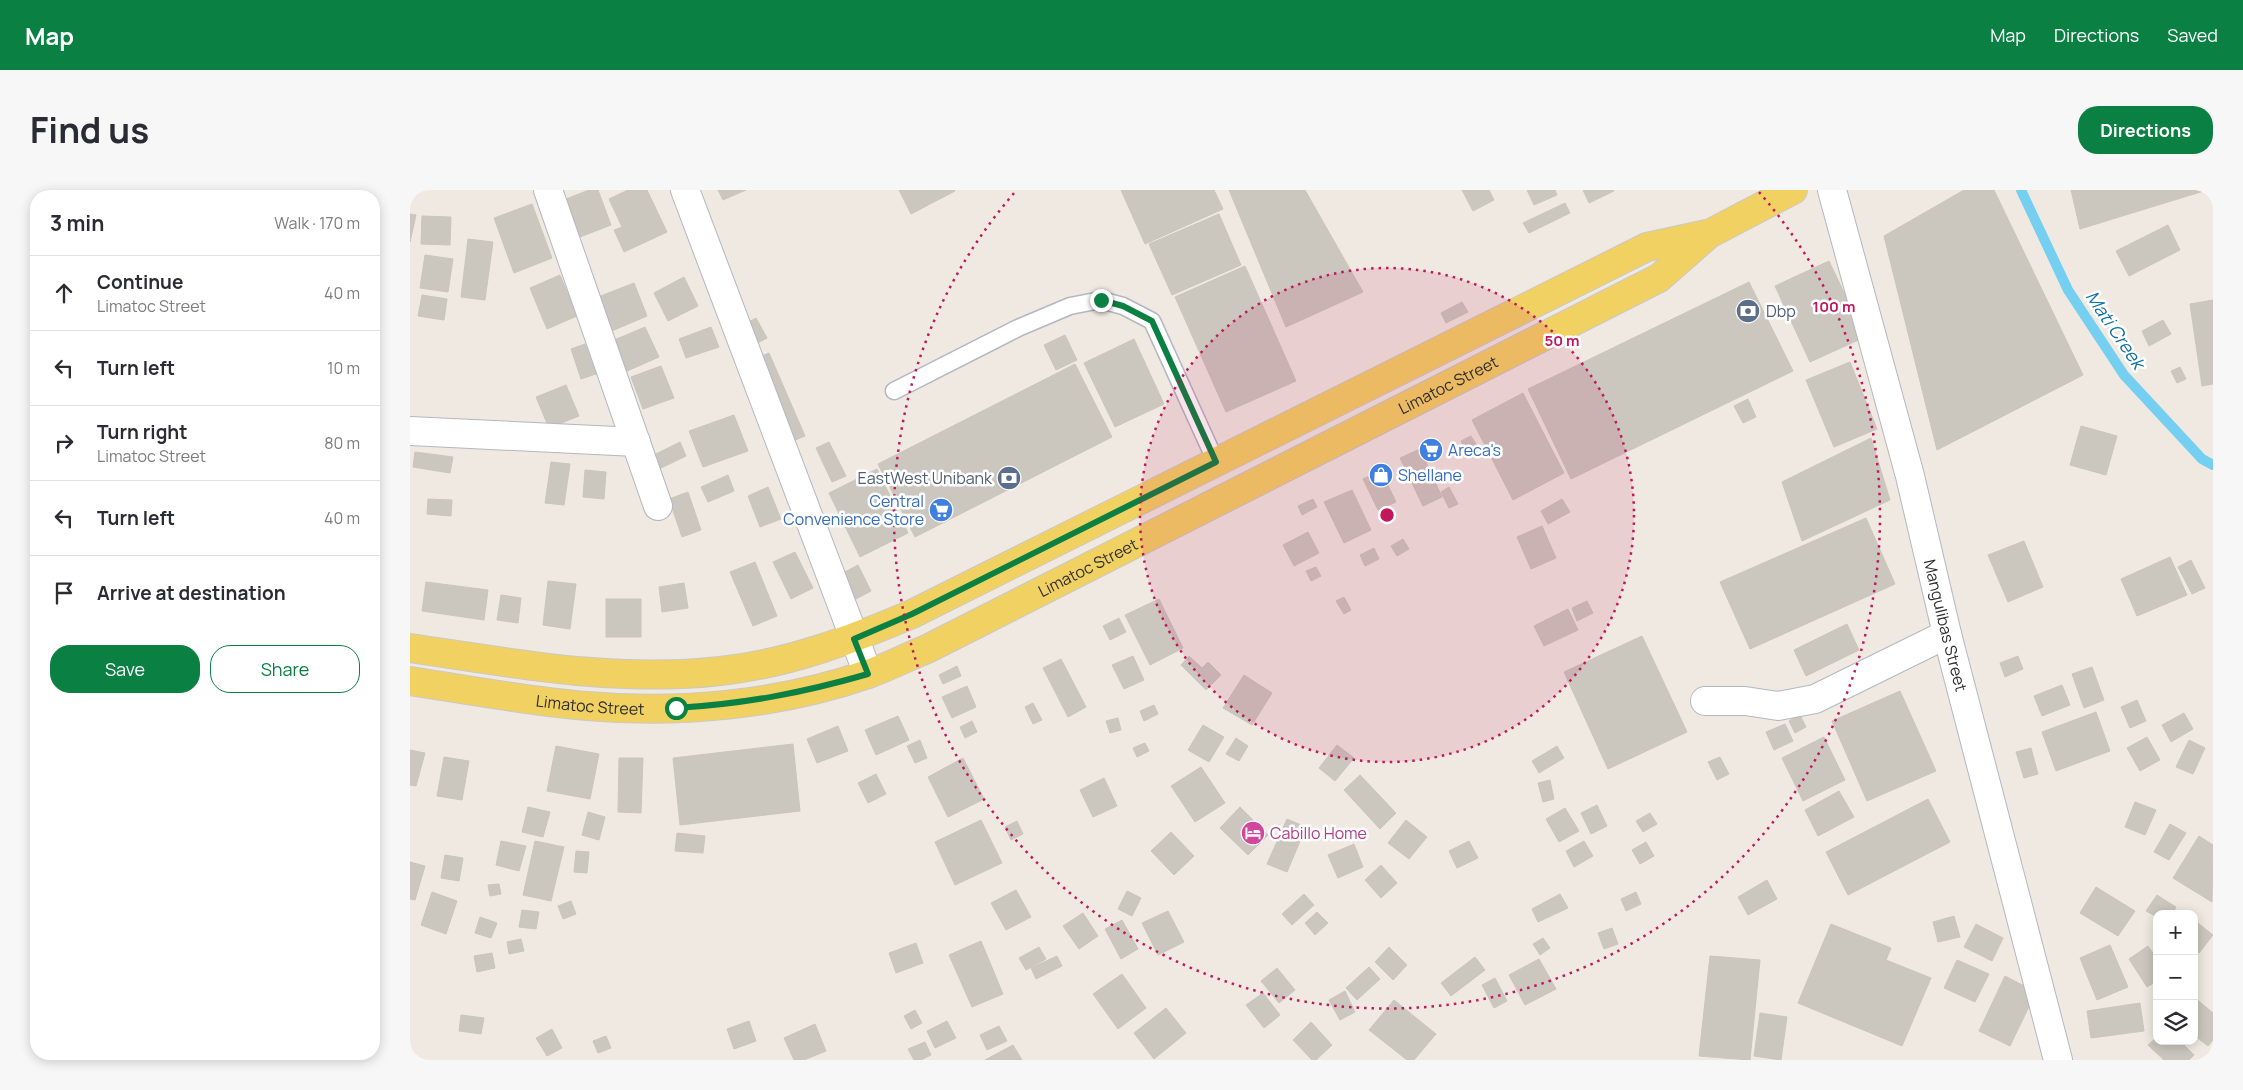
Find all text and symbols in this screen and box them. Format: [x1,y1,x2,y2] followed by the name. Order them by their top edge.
[25,19,74,52] text: Map
[1990,23,2026,47] text: Map
[2054,23,2139,47] text: Directions
[2167,23,2218,47] text: Saved
[30,106,149,154] text: Find us
[2078,106,2213,154] button: Directions
[50,209,104,237] text: 3 min
[274,212,360,234] text: Walk · 170 m
[97,269,183,295] text: Continue
[50,279,78,307] icon: ahead
[324,282,360,304] text: 40 m
[2081,286,2152,376] water label: Mati Creek
[1090,289,1113,312] route end
[97,295,206,317] text: Limatoc Street
[1813,296,1855,317] text: 100 m
[1735,298,1761,324] bank icon: Dbp
[1766,300,1796,322] place label: Dbp
[1544,330,1580,351] text: 50 m
[1395,350,1502,419] street label: Limatoc Street
[50,354,78,382] icon: left
[97,355,175,381] text: Turn left
[327,357,360,379] text: 10 m
[97,419,187,445] text: Turn right
[50,429,78,457] icon: right
[324,432,360,454] text: 80 m
[1418,437,1444,463] supermarket icon: Areca's
[1448,439,1501,461] place label: Areca's
[97,445,206,467] text: Limatoc Street
[1368,462,1394,488] shop icon: Shellane
[1398,464,1462,486] place label: Shellane
[996,465,1022,491] bank icon: EastWest Unibank
[858,467,993,489] place label: EastWest Unibank
[783,490,924,530] place label: Central Convenience Store
[928,497,954,523] supermarket icon: Central Convenience Store
[50,504,78,532] icon: left
[97,505,175,531] text: Turn left
[1378,506,1396,524] centre of rings
[324,507,360,529] text: 40 m
[1034,533,1141,602] street label: Limatoc Street
[1919,557,1973,694] street label: Mangulibas Street
[50,579,78,607] icon: arrive
[97,580,286,606] text: Arrive at destination
[50,645,200,693] button: Save
[210,645,360,693] button: Share
[535,689,645,720] street label: Limatoc Street
[665,697,688,720] route start
[1240,820,1266,846] hotel icon: Cabillo Home
[1270,822,1367,844] place label: Cabillo Home
[2153,910,2198,1045] map controls
[2153,910,2198,955] button: +
[2153,955,2198,1000] button: −
[2153,1000,2198,1045] button: layers

